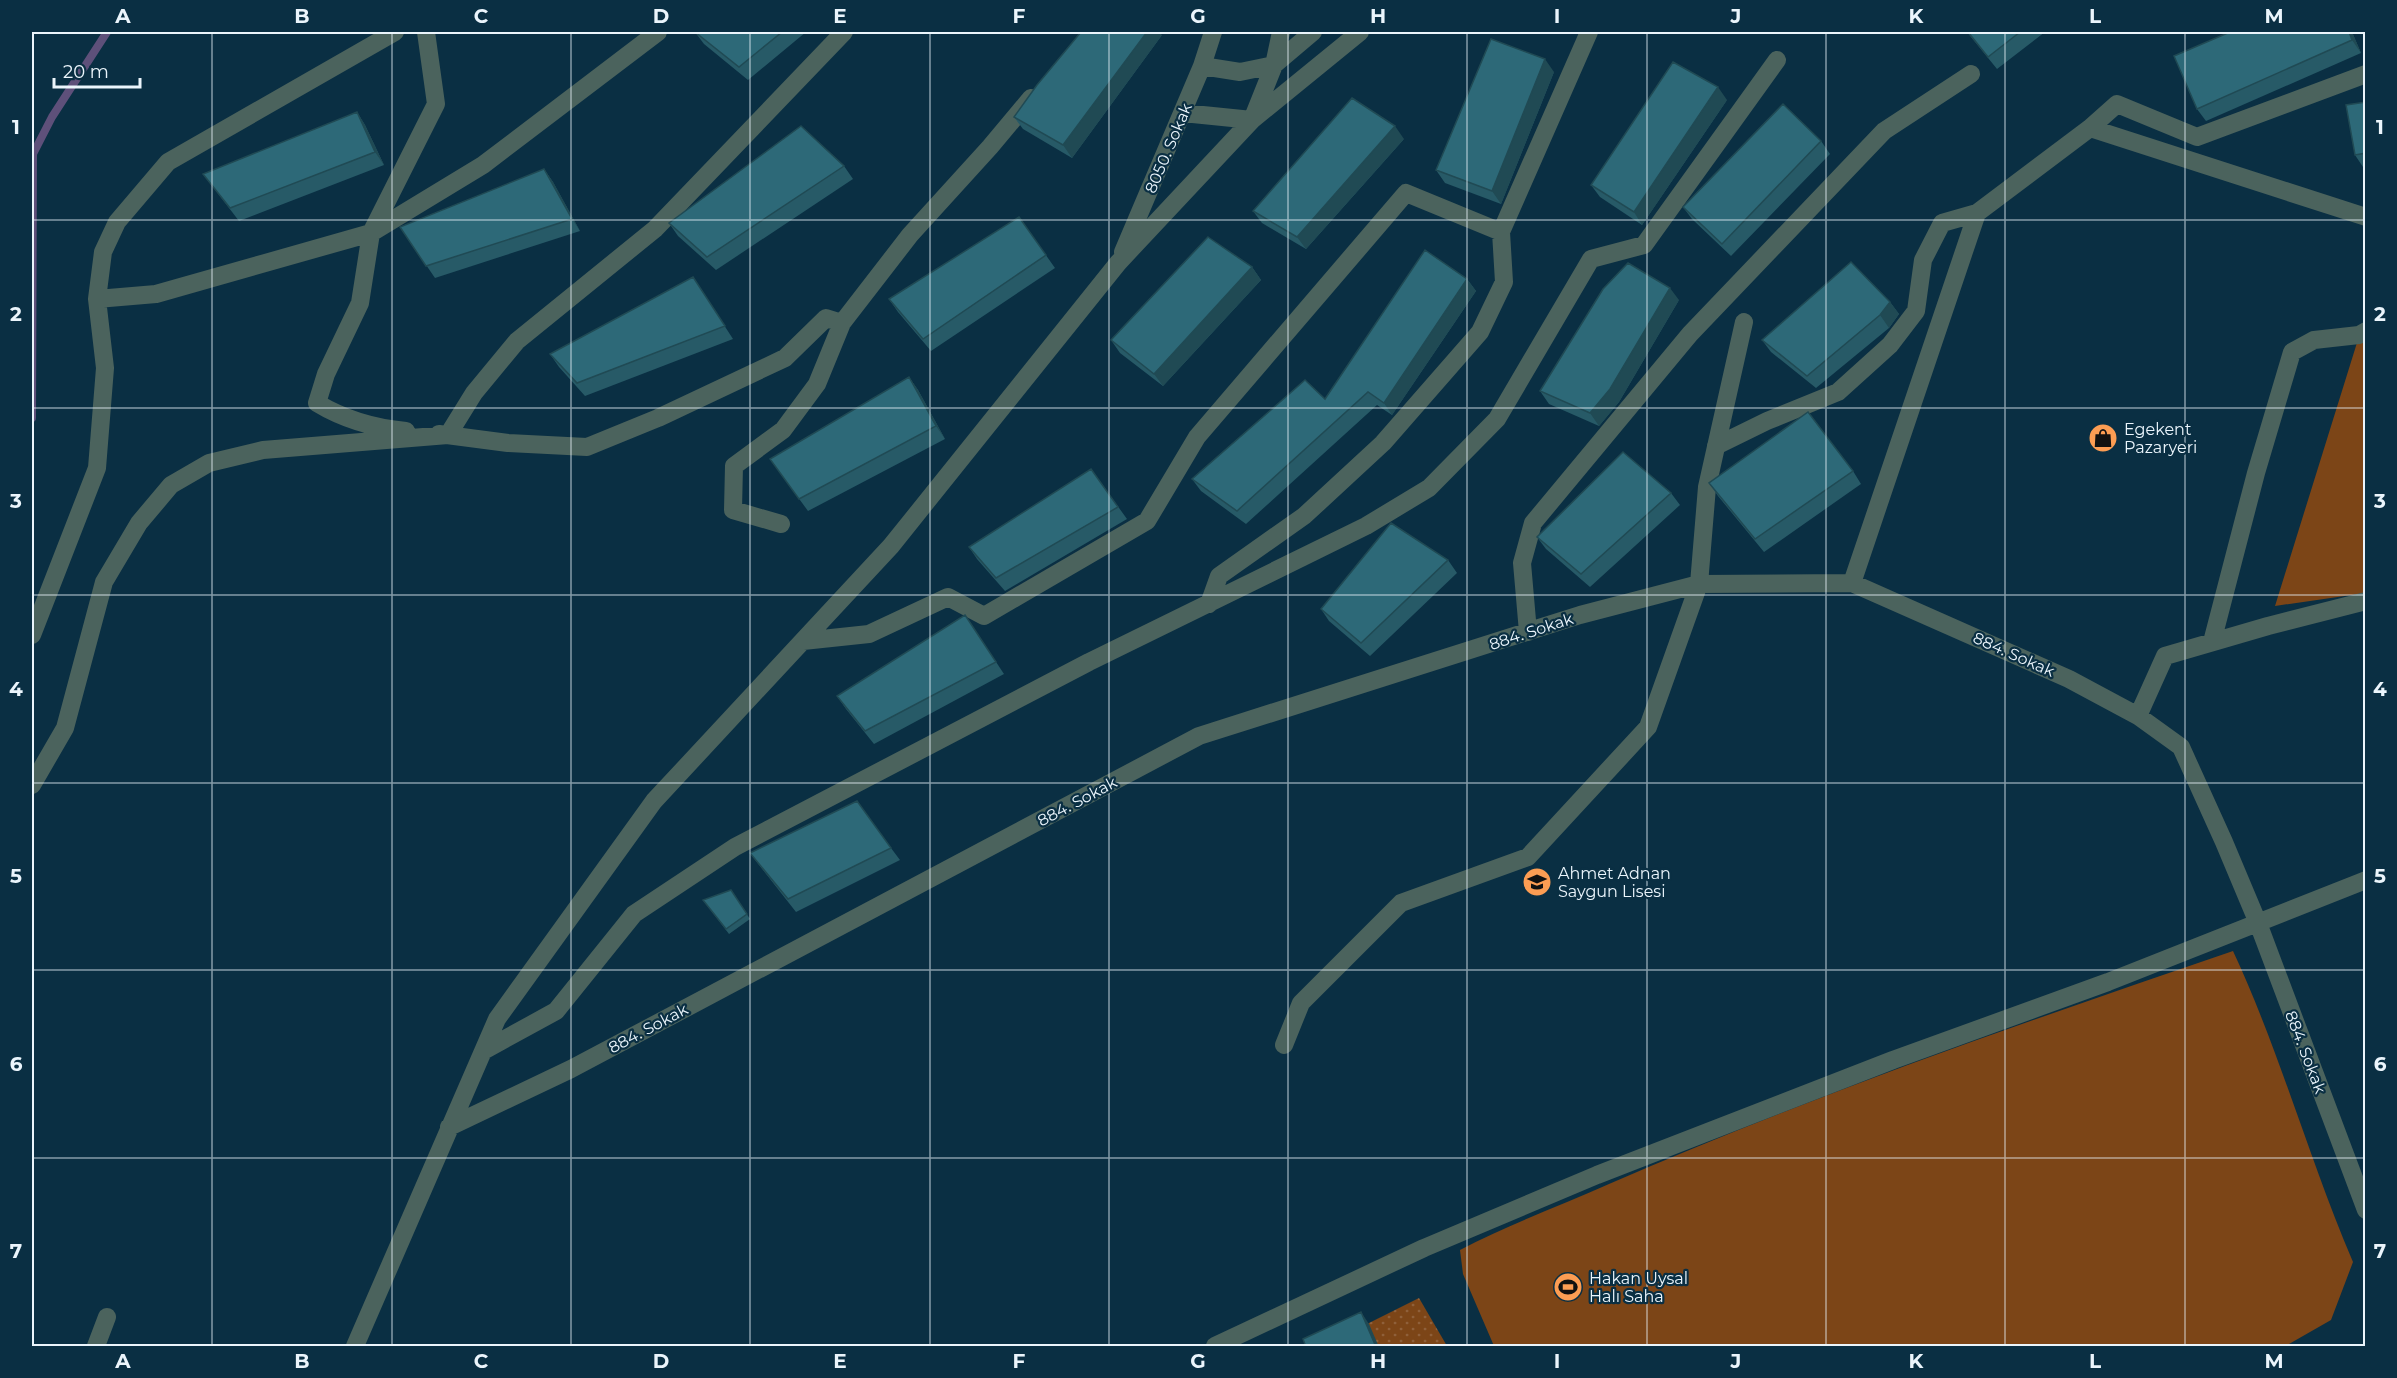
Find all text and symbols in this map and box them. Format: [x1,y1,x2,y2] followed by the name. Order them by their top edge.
[114,4,131,28] text: A
[294,4,310,28] text: B
[474,4,489,28] text: C
[653,4,669,28] text: D
[833,4,847,28] text: E
[1013,4,1026,28] text: F
[1190,4,1206,28] text: G
[1370,4,1386,28] text: H
[1554,4,1560,28] text: I
[1730,4,1741,28] text: J
[1909,4,1925,28] text: K
[2089,4,2101,28] text: L
[2264,4,2284,28] text: M
[54,51,140,89] scale bar
[63,61,109,83] text: 20 m
[1141,100,1196,196] street label: 8050. Sokak
[12,115,20,139] text: 1
[2376,115,2384,139] text: 1
[10,302,22,326] text: 2
[2374,302,2386,326] text: 2
[2124,420,2197,457] place label: Egekent Pazaryeri
[2087,422,2119,454] shop icon: Egekent Pazaryeri
[9,489,22,513] text: 3
[2373,489,2386,513] text: 3
[1487,609,1576,654] street label: 884. Sokak
[1970,628,2058,681] street label: 884. Sokak
[9,677,23,701] text: 4
[2373,677,2387,701] text: 4
[1034,772,1121,830] street label: 884. Sokak
[10,864,22,888] text: 5
[1558,864,1671,901] place label: Ahmet Adnan Saygun Lisesi
[2374,864,2386,888] text: 5
[1521,866,1553,898] school or university icon: Ahmet Adnan Saygun Lisesi
[605,999,692,1057] street label: 884. Sokak
[2281,1008,2330,1097] street label: 884. Sokak
[10,1052,23,1076] text: 6
[2374,1052,2387,1076] text: 6
[10,1239,22,1263] text: 7
[2374,1239,2386,1263] text: 7
[1589,1269,1688,1306] place label: Hakan Uysal Halı Saha
[1552,1271,1584,1303] sports icon: Hakan Uysal Halı Saha
[114,1349,131,1373] text: A
[294,1349,310,1373] text: B
[474,1349,489,1373] text: C
[653,1349,669,1373] text: D
[833,1349,847,1373] text: E
[1013,1349,1026,1373] text: F
[1190,1349,1206,1373] text: G
[1370,1349,1386,1373] text: H
[1554,1349,1560,1373] text: I
[1730,1349,1741,1373] text: J
[1909,1349,1925,1373] text: K
[2089,1349,2101,1373] text: L
[2264,1349,2284,1373] text: M

